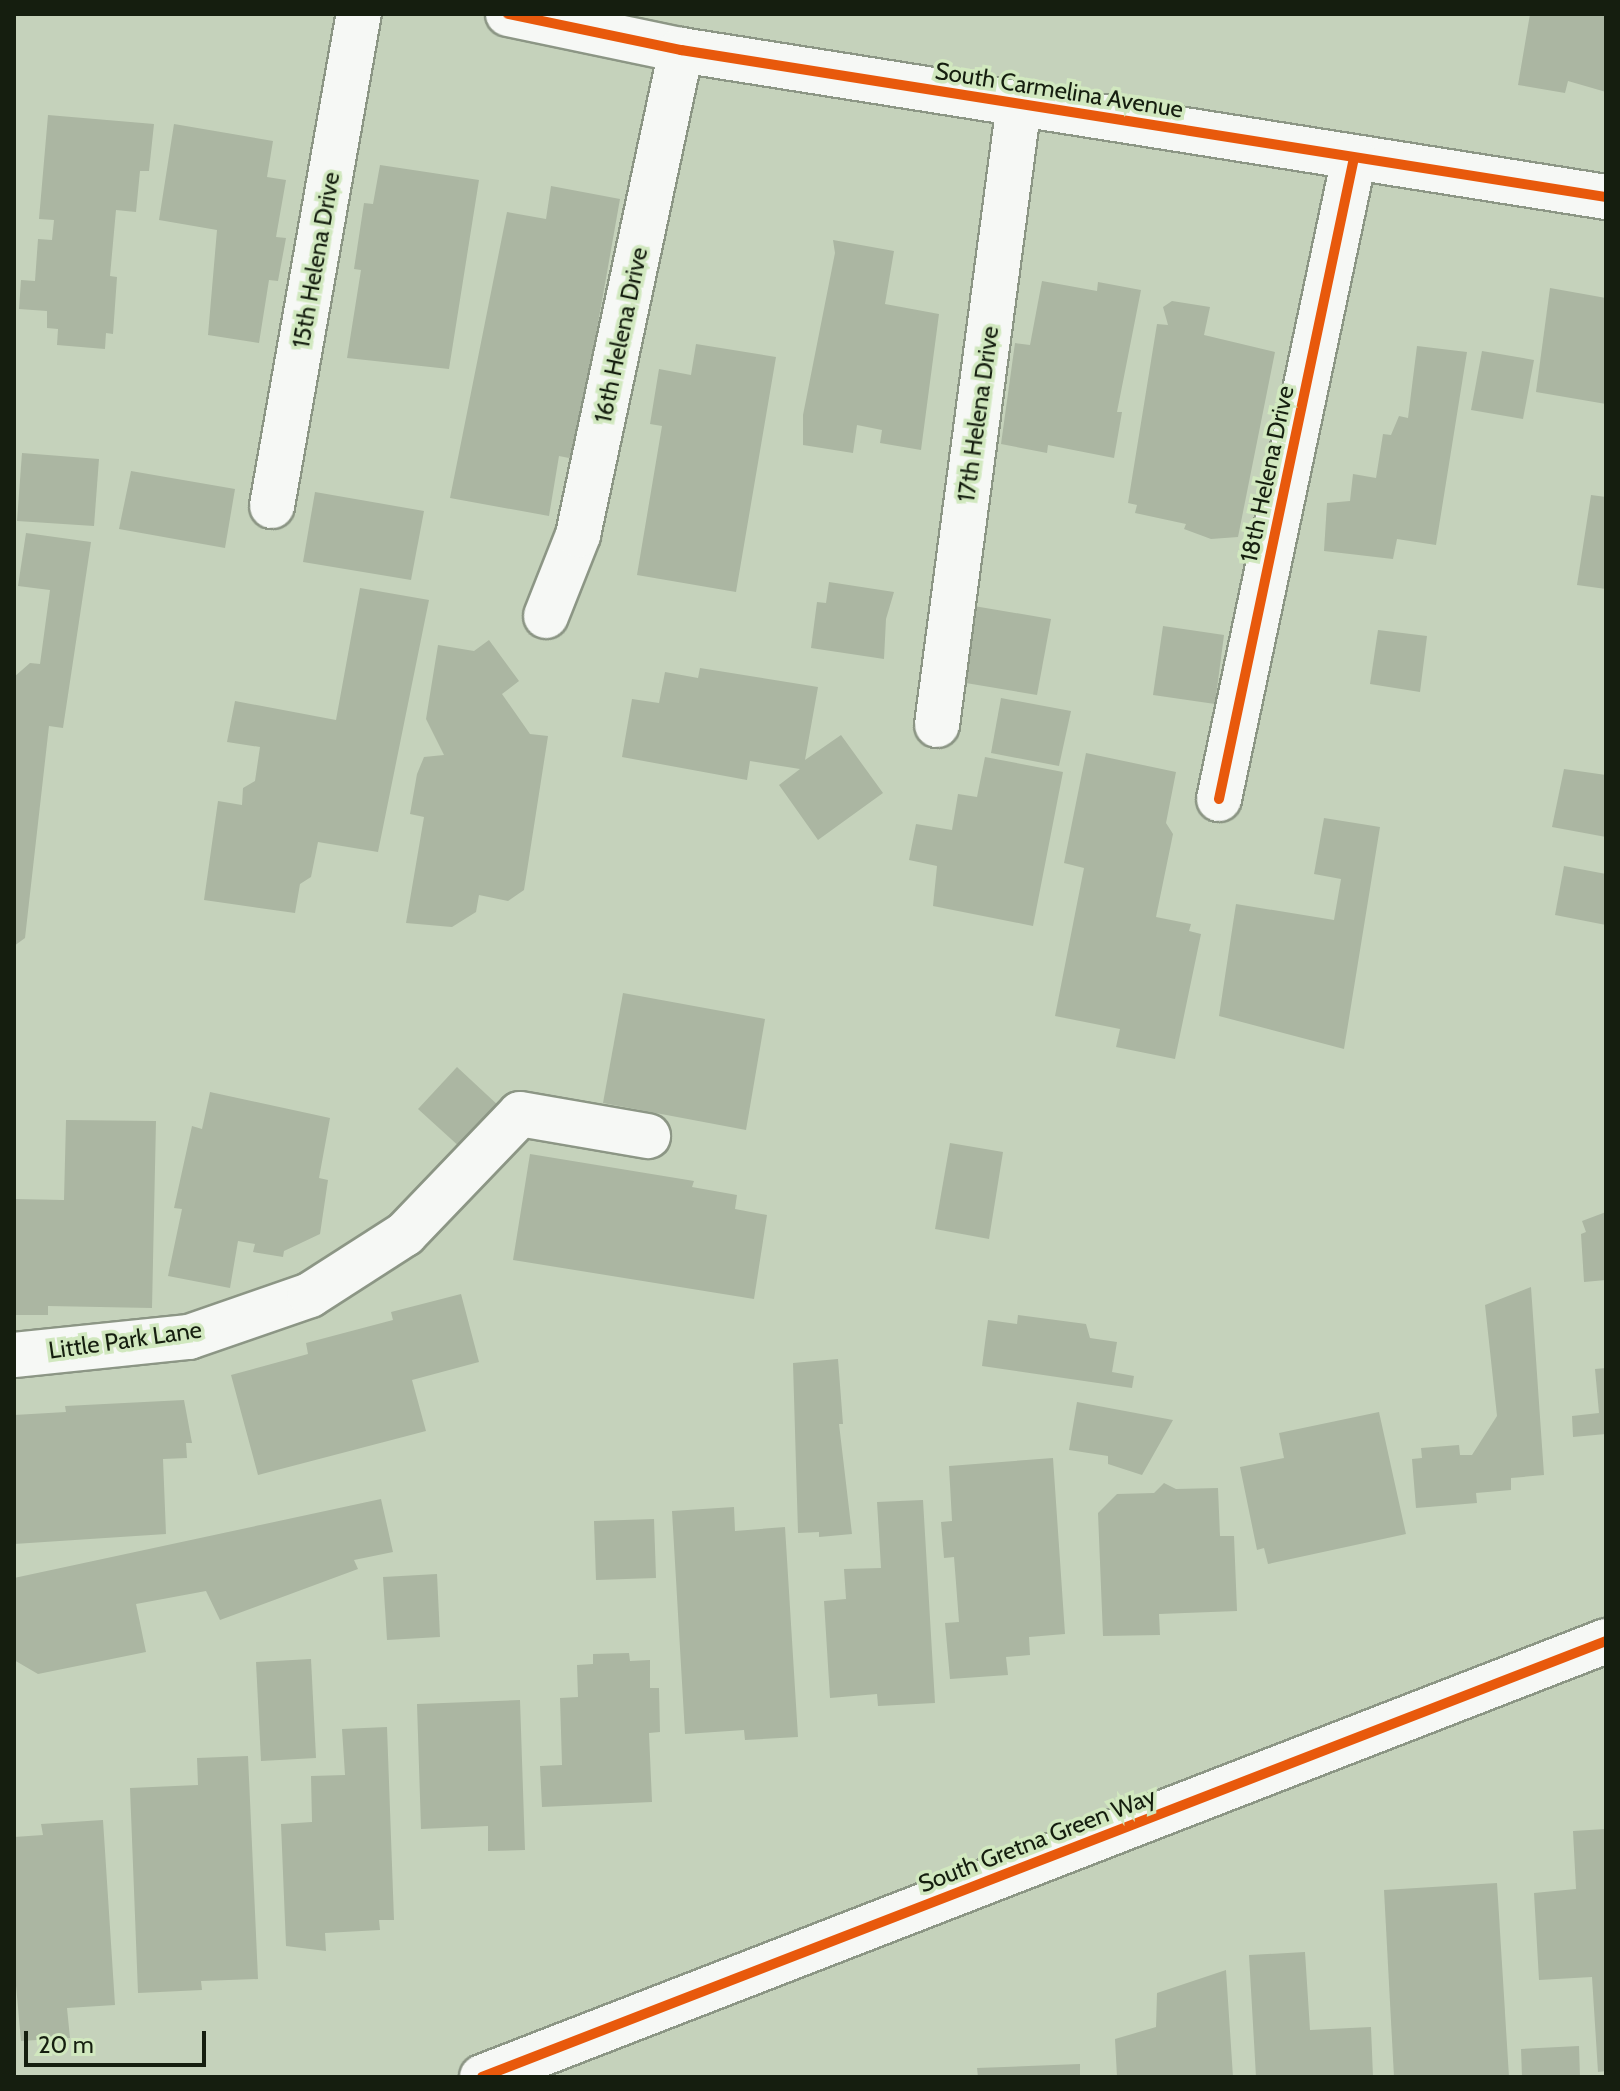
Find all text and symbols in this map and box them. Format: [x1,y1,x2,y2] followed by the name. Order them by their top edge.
[933,56,1185,124] street label: South Carmelina Avenue
[286,170,346,350] street label: 15th Helena Drive
[588,245,654,425] street label: 16th Helena Drive
[951,324,1005,504] street label: 17th Helena Drive
[1234,383,1300,565] street label: 18th Helena Drive
[47,1315,203,1365] street label: Little Park Lane
[914,1781,1160,1899] street label: South Gretna Green Way
[28,2015,210,2065] scale bar
[38,2030,94,2059] text: 20 m

